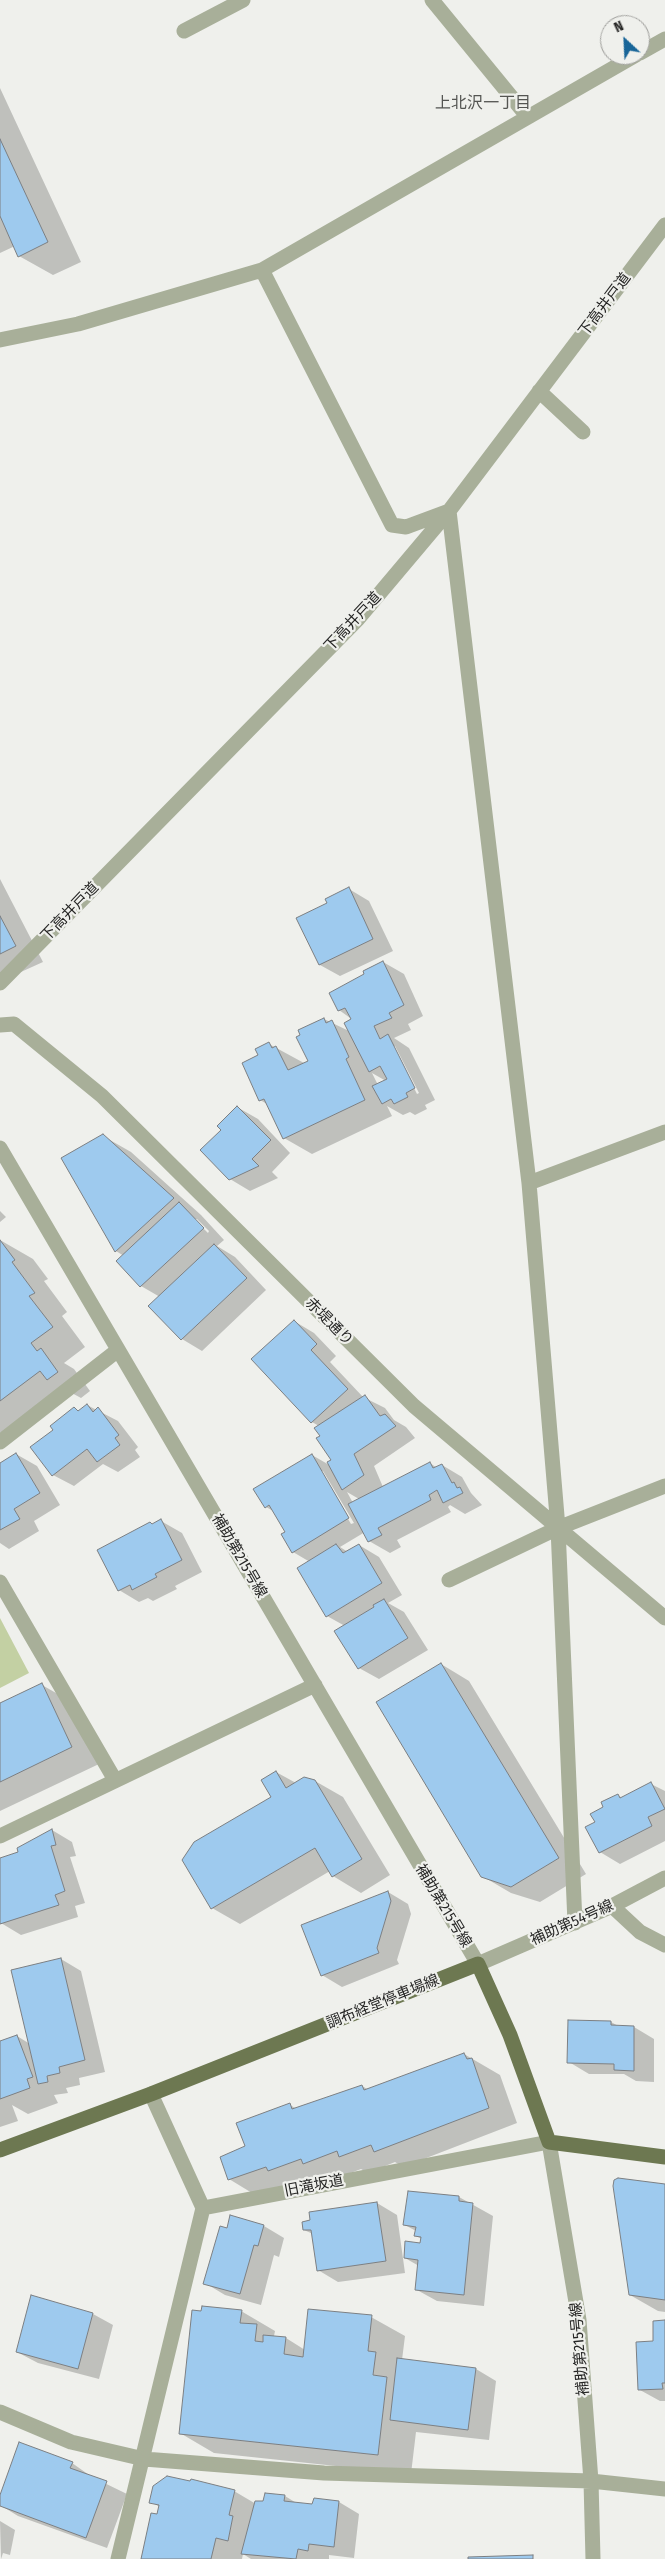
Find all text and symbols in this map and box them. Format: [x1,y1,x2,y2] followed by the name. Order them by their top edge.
[600,15,650,65] north arrow
[611,17,626,36] text: N
[435,94,531,114] district label: 上北沢一丁目
[575,270,635,340] street label: 下高井戸道
[321,588,385,656] street label: 下高井戸道
[37,879,103,945] street label: 下高井戸道
[301,1294,357,1350] street label: 赤堤通り
[208,1511,270,1601] street label: 補助第215号線
[411,1861,475,1951] street label: 補助第215号線
[528,1897,616,1949] street label: 補助第54号線
[324,1971,442,2033] street label: 調布経堂停車場線
[283,2171,345,2201] street label: 旧滝坂道
[567,2301,593,2397] street label: 補助第215号線

